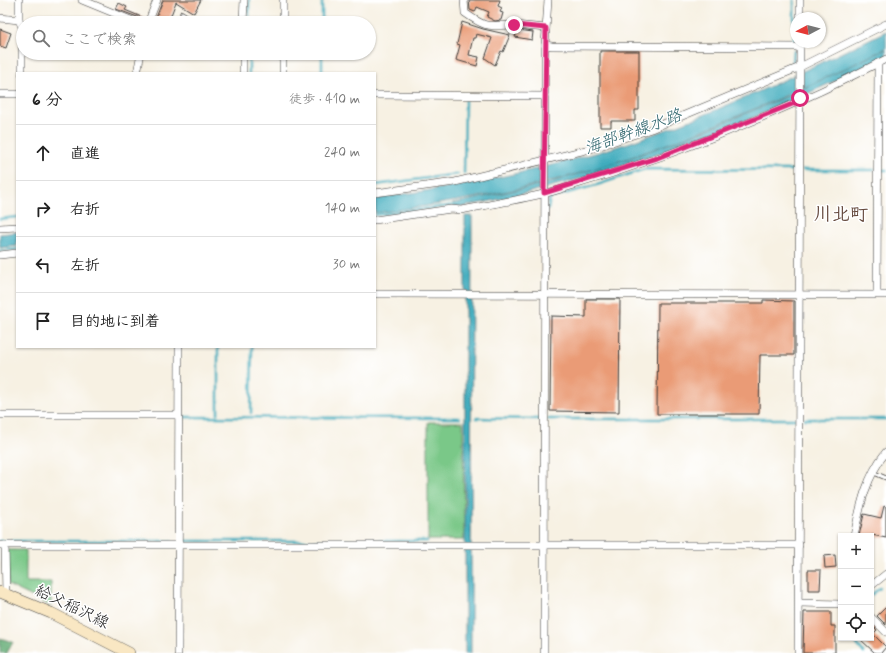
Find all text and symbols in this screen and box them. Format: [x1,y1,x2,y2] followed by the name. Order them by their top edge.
[790,12,826,48] north arrow
[16,16,376,60] search box
[505,16,523,34] route end
[30,27,52,49] icon: search
[62,30,137,50] text: ここで検索
[32,89,62,111] text: 6 分
[791,89,809,107] route start
[289,91,360,108] text: 徒歩 · 410 m
[581,104,686,160] water label: 海部幹線水路
[32,142,54,164] icon: ahead
[70,144,100,164] text: 直進
[324,144,360,161] text: 240 m
[32,198,54,220] icon: right
[70,200,100,220] text: 右折
[325,200,360,217] text: 140 m
[814,203,868,227] district label: 川北町
[32,254,54,276] icon: left
[70,256,100,276] text: 左折
[333,256,360,273] text: 30 m
[32,310,54,332] icon: arrive
[70,312,160,332] text: 目的地に到着
[838,533,874,641] map controls
[838,533,874,569] button: +
[838,569,874,605] button: −
[31,580,113,634] street label: 給父稲沢線
[838,605,874,641] button: locate

